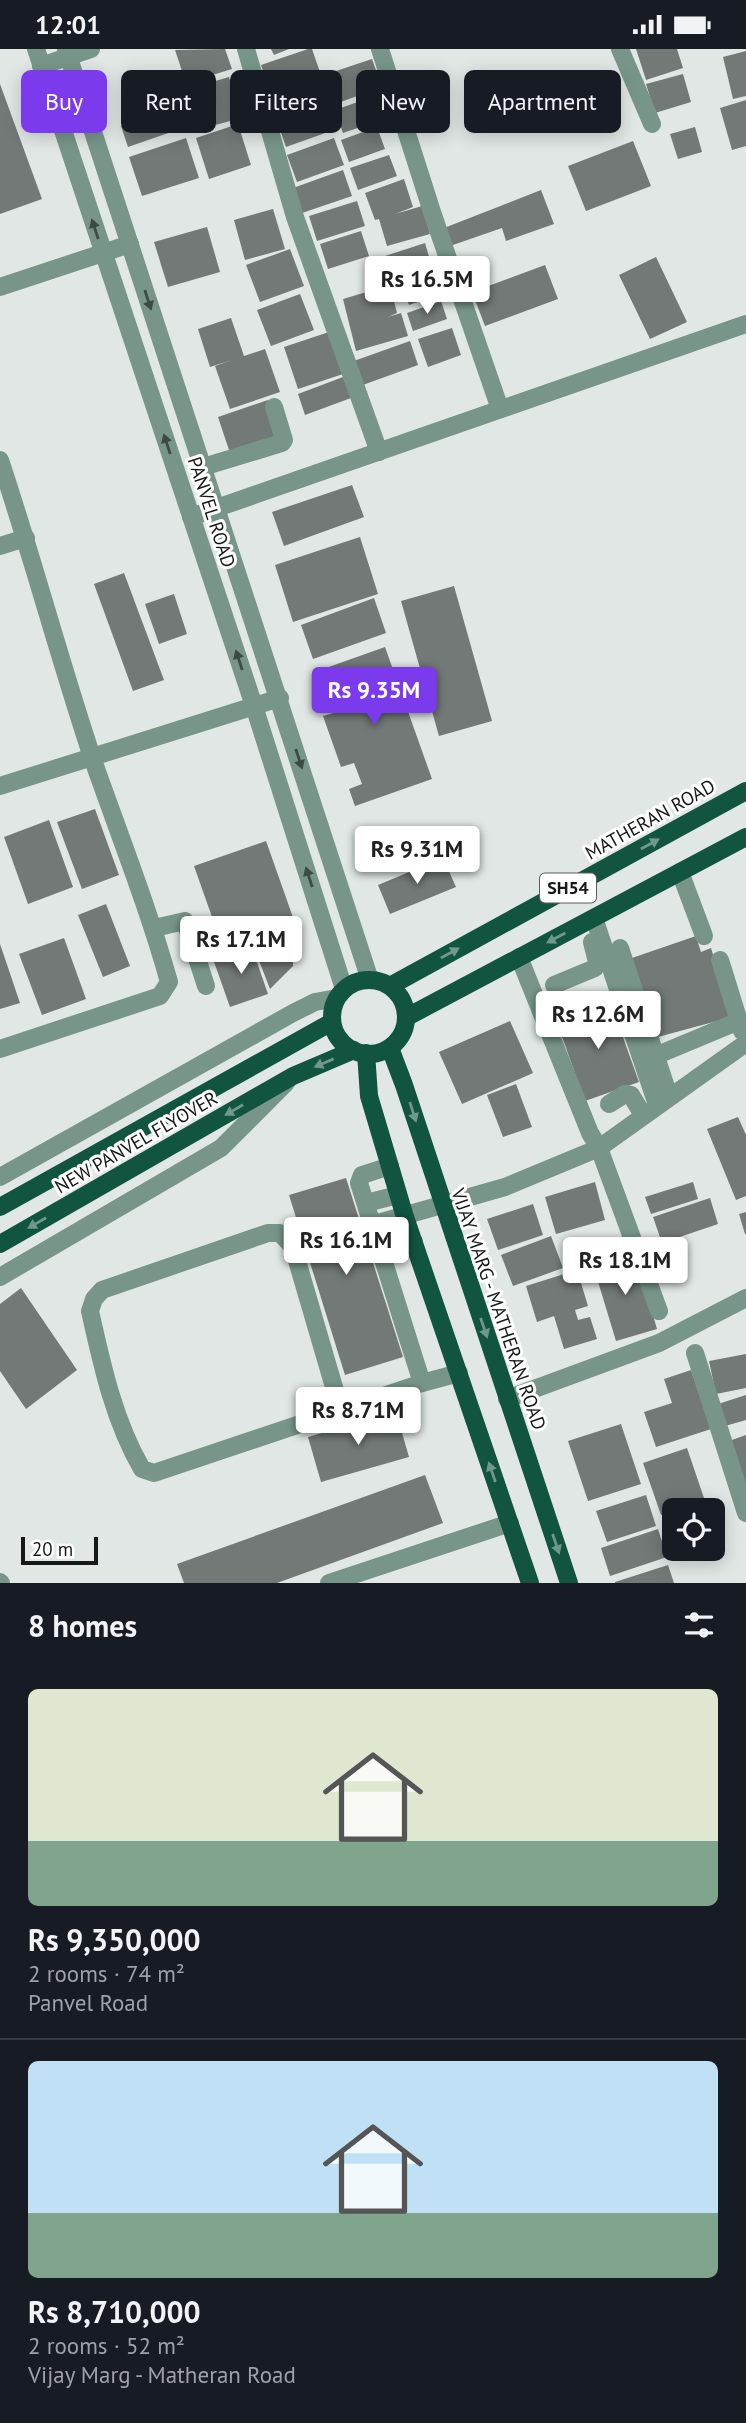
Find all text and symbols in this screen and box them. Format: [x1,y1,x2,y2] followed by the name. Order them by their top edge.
[35,8,101,41] text: 12:01
[21,70,107,133] chip: Buy
[121,70,216,133] chip: Rent
[230,70,342,133] chip: Filters
[356,70,450,133] chip: New
[464,70,621,133] chip: Apartment
[90,218,100,239] one-way arrow
[355,257,499,316] pin: Rs 16.5M
[381,264,473,293] text: Rs 16.5M
[143,290,154,311] one-way arrow
[161,434,172,455] one-way arrow
[183,454,241,570] street label: PANVEL ROAD
[233,650,244,671] one-way arrow
[302,667,446,727] pin: Rs 9.35M
[328,675,420,704] text: Rs 9.35M
[294,749,305,770] one-way arrow
[581,773,719,865] street label: MATHERAN ROAD
[345,827,489,886] pin: Rs 9.31M
[371,834,463,863] text: Rs 9.31M
[640,838,659,850] one-way arrow
[303,866,314,887] one-way arrow
[540,873,596,903] road number: SH54
[169,916,313,976] pin: Rs 17.1M
[196,924,286,953] text: Rs 17.1M
[546,932,566,944] one-way arrow
[440,947,460,959] one-way arrow
[526,991,670,1051] pin: Rs 12.6M
[552,999,644,1028] text: Rs 12.6M
[313,1058,334,1069] one-way arrow
[50,1086,222,1198] street label: NEW PANVEL FLYOVER
[408,1102,418,1123] one-way arrow
[224,1104,244,1116] one-way arrow
[446,1184,552,1433] street label: VIJAY MARG - MATHERAN ROAD
[27,1217,46,1229] one-way arrow
[274,1217,418,1277] pin: Rs 16.1M
[300,1225,392,1254] text: Rs 16.1M
[553,1237,697,1297] pin: Rs 18.1M
[579,1245,671,1274] text: Rs 18.1M
[479,1318,489,1339] one-way arrow
[286,1387,430,1447] pin: Rs 8.71M
[312,1395,404,1424] text: Rs 8.71M
[486,1461,497,1482] one-way arrow
[662,1498,725,1561] map controls
[662,1498,725,1561] button: locate
[551,1533,562,1554] one-way arrow
[21,1534,98,1566] scale bar
[32,1537,73,1561] text: 20 m
[28,1606,137,1645] text: 8 homes
[680,1606,718,1644] icon: filters
[310,1734,436,1860] icon: home
[28,1920,201,1959] text: Rs 9,350,000
[28,1959,185,1988] text: 2 rooms · 74 m²
[28,1988,148,2017] text: Panvel Road
[310,2106,436,2232] icon: home
[28,2292,201,2331] text: Rs 8,710,000
[28,2331,185,2360] text: 2 rooms · 52 m²
[28,2360,296,2389] text: Vijay Marg - Matheran Road

